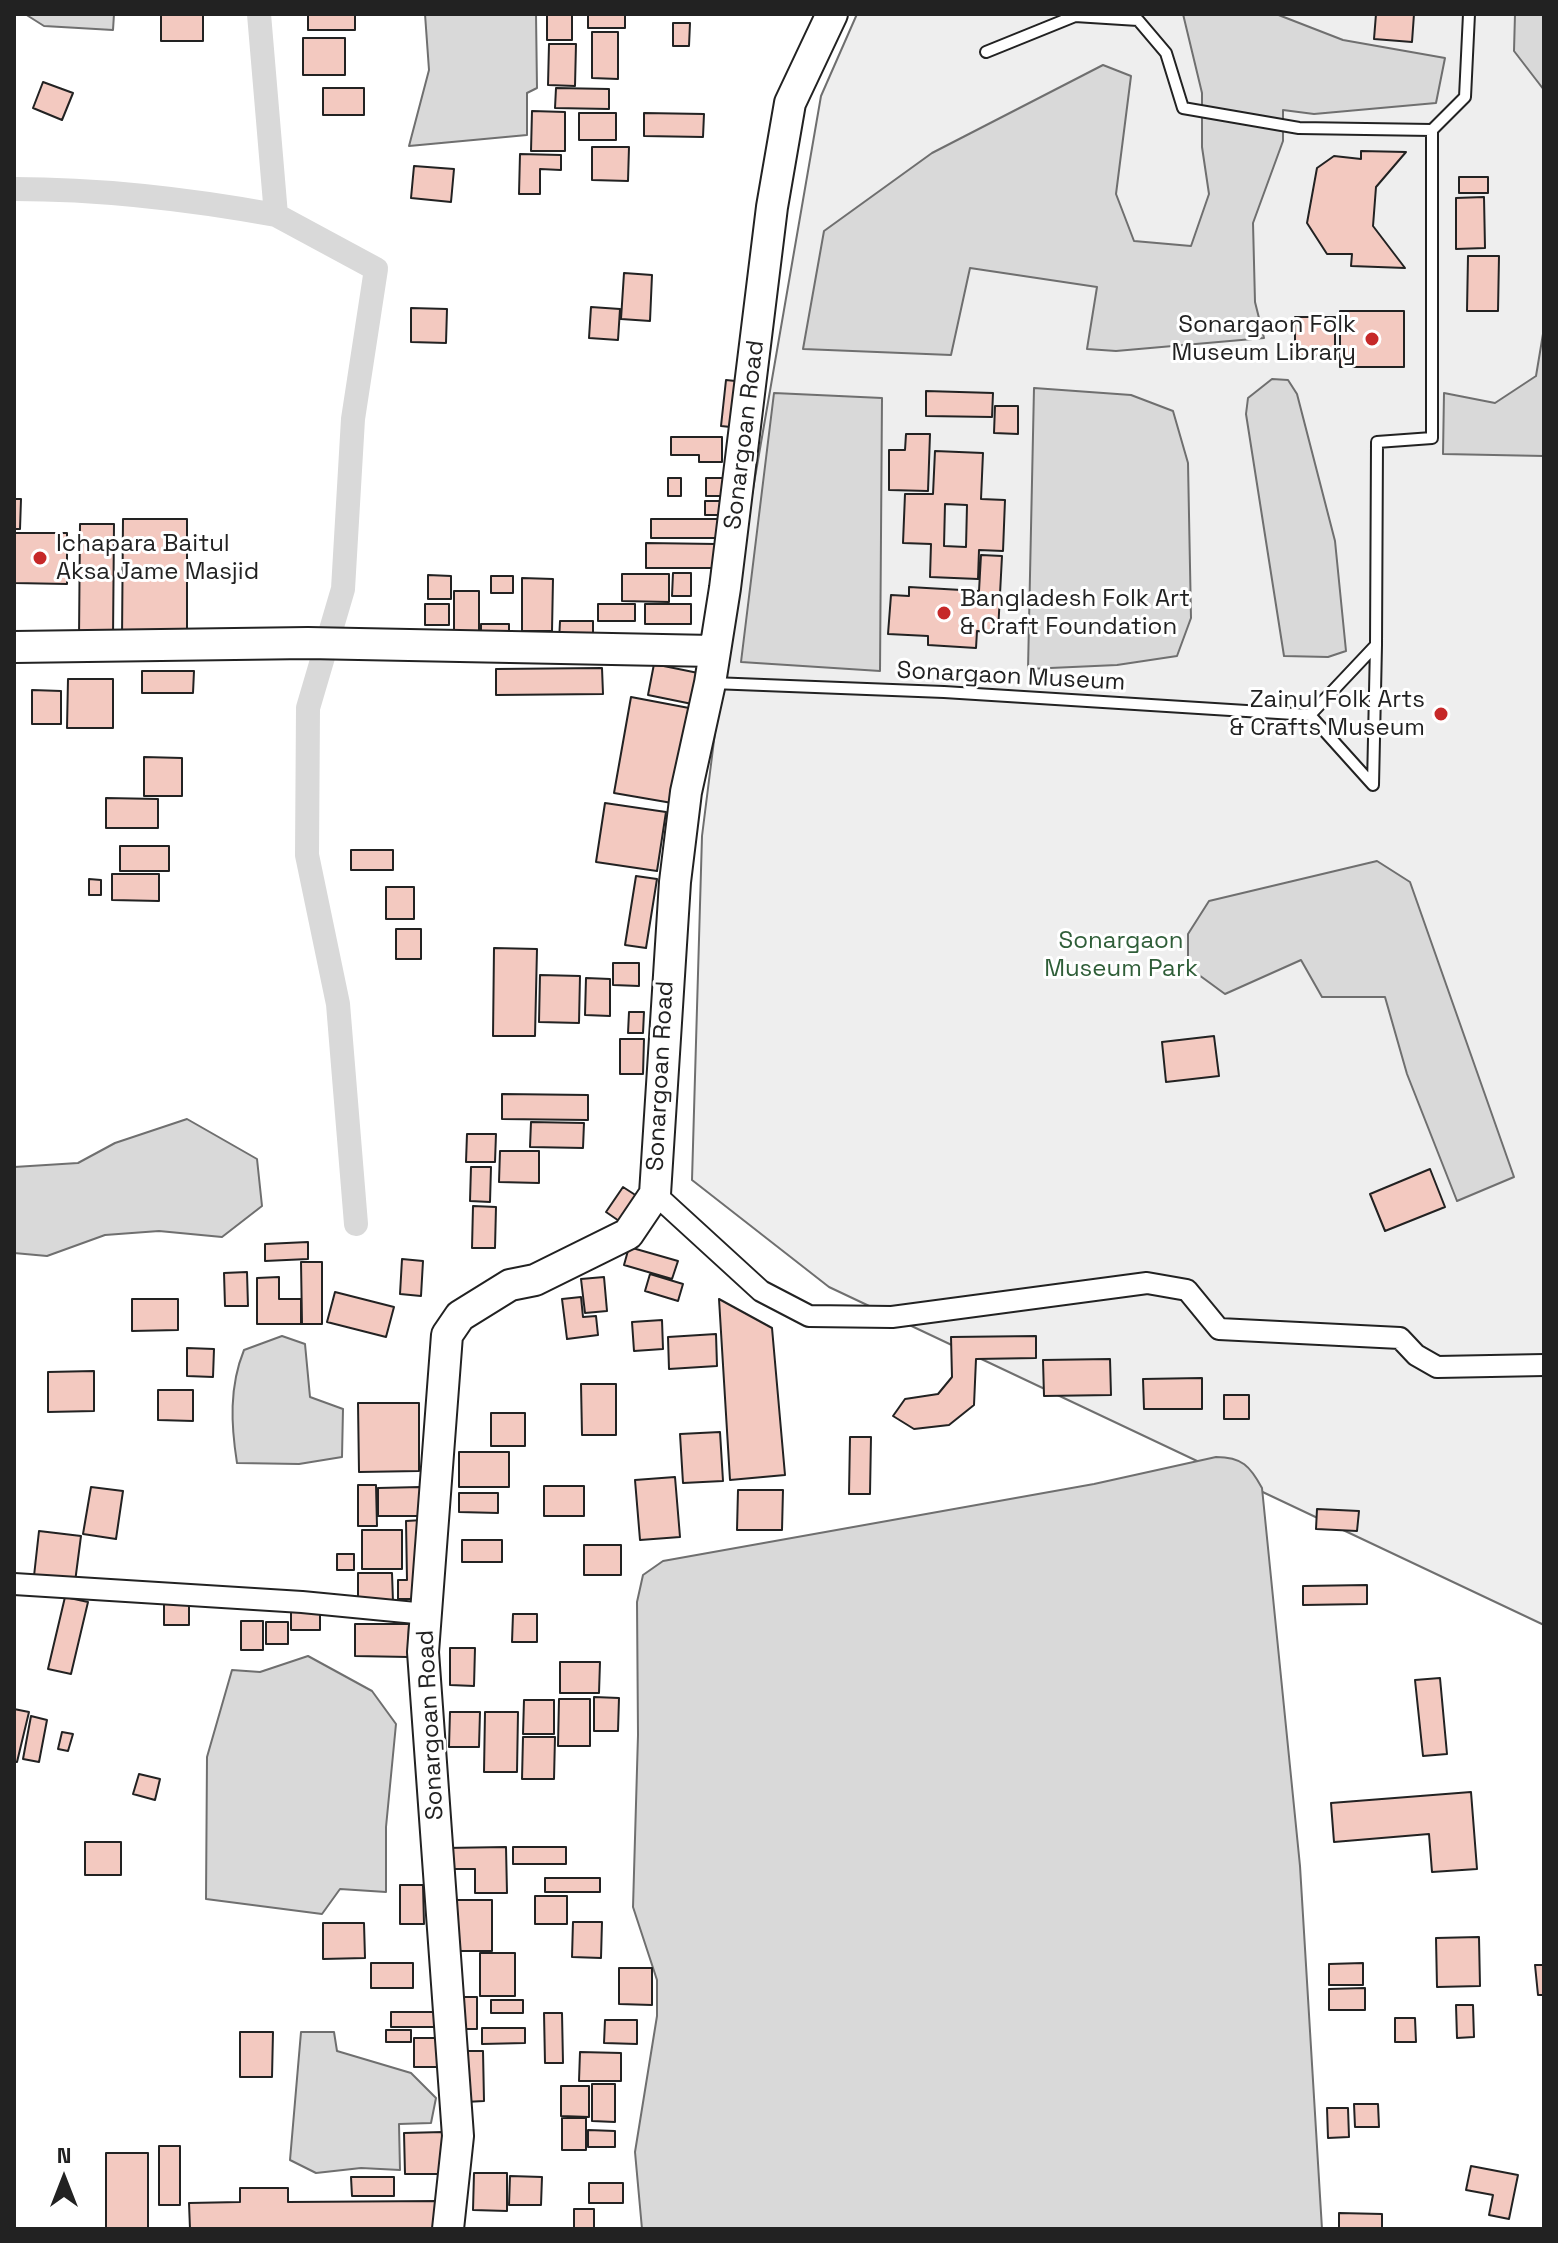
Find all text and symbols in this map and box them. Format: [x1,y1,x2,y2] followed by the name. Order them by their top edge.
[1172,311,1356,367] place label: Sonargaon Folk Museum Library
[1363,330,1381,348] marker: Sonargaon Folk Museum Library
[719,339,771,531] street label: Sonargoan Road
[56,530,259,586] place label: Ichapara Baitul Aksa Jame Masjid
[31,549,49,567] marker: Ichapara Baitul Aksa Jame Masjid
[960,585,1190,641] place label: Bangladesh Folk Art & Craft Foundation
[935,604,953,622] marker: Bangladesh Folk Art & Craft Foundation
[896,657,1126,697] street label: Sonargaon Museum
[1230,686,1425,742] place label: Zainul Folk Arts & Crafts Museum
[1432,705,1450,723] marker: Zainul Folk Arts & Crafts Museum
[1044,927,1198,983] park label: Sonargaon Museum Park
[642,980,680,1172] street label: Sonargoan Road
[412,1629,450,1821] street label: Sonargoan Road
[24,2139,104,2219] north arrow
[57,2141,71,2169] text: N

